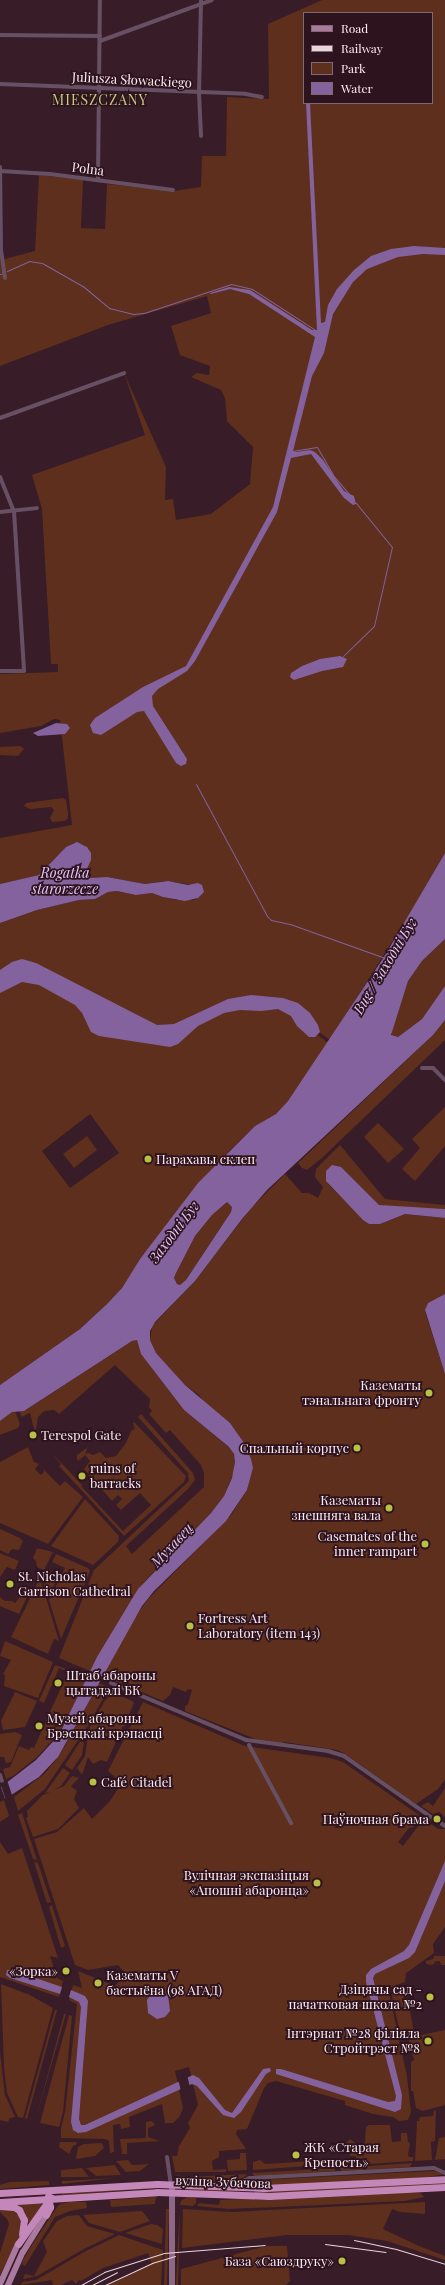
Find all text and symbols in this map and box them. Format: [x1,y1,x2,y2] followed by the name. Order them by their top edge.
[303,12,433,104] legend
[341,20,368,36] text: Road
[341,40,383,56] text: Railway
[341,60,366,76] text: Park
[72,69,192,91] street label: Juliusza Słowackiego
[341,80,373,96] text: Water
[52,92,148,108] district label: MIESZCZANY
[71,159,105,179] street label: Polna
[32,865,98,898] water label: Rogatka starorzecze
[350,915,420,1017] water label: Bug / Заходні Буг
[156,1151,255,1167] place label: Парахавы склеп
[143,1154,153,1164] marker: Парахавы склеп
[145,1198,203,1266] water label: Заходні Буг
[302,1378,421,1409] place label: Казематы тэнальнага фронту
[424,1388,434,1398] marker: Казематы тэнальнага фронту
[41,1427,121,1443] place label: Terespol Gate
[28,1430,38,1440] marker: Terespol Gate
[240,1440,349,1456] place label: Спальный корпус
[352,1443,362,1453] marker: Спальный корпус
[90,1461,141,1492] place label: ruins of barracks
[77,1471,87,1481] marker: ruins of barracks
[291,1493,381,1524] place label: Казематы знешняга вала
[384,1503,394,1513] marker: Казематы знешняга вала
[147,1520,197,1570] water label: Мухавец
[317,1529,417,1560] place label: Casemates of the inner rampart
[420,1539,430,1549] marker: Casemates of the inner rampart
[18,1569,131,1600] place label: St. Nicholas Garrison Cathedral
[5,1579,15,1589] marker: St. Nicholas Garrison Cathedral
[198,1611,320,1642] place label: Fortress Art Laboratory (item 143)
[185,1621,195,1631] marker: Fortress Art Laboratory (item 143)
[66,1668,156,1699] place label: Штаб абароны цытадэлі БК
[53,1678,63,1688] marker: Штаб абароны цытадэлі БК
[47,1711,162,1742] place label: Музей абароны Брэсцкай крэпасці
[34,1721,44,1731] marker: Музей абароны Брэсцкай крэпасці
[101,1774,172,1790] place label: Café Citadel
[88,1777,98,1787] marker: Café Citadel
[323,1811,429,1827] place label: Паўночная брама
[432,1814,442,1824] marker: Паўночная брама
[184,1868,309,1899] place label: Вулічная экспазіцыя «Апошні абаронца»
[312,1878,322,1888] marker: Вулічная экспазіцыя «Апошні абаронца»
[9,1963,58,1979] place label: «Зорка»
[61,1966,71,1976] marker: «Зорка»
[106,1968,222,1999] place label: Казематы V бастыёна (98 АГАД)
[93,1978,103,1988] marker: Казематы V бастыёна (98 АГАД)
[289,1982,422,2013] place label: Дзіцячы сад - пачатковая школа №2
[425,1992,435,2002] marker: Дзіцячы сад - пачатковая школа №2
[287,2026,420,2057] place label: Інтэрнат №28 фiлiяла Стройтрэст №8
[423,2036,433,2046] marker: Інтэрнат №28 фiлiяла Стройтрэст №8
[304,2140,379,2171] place label: ЖК «Старая Крепость»
[291,2150,301,2160] marker: ЖК «Старая Крепость»
[175,2173,271,2191] street label: вуліца Зубачова
[225,2253,334,2269] place label: База «Саюздруку»
[337,2256,347,2266] marker: База «Саюздруку»

